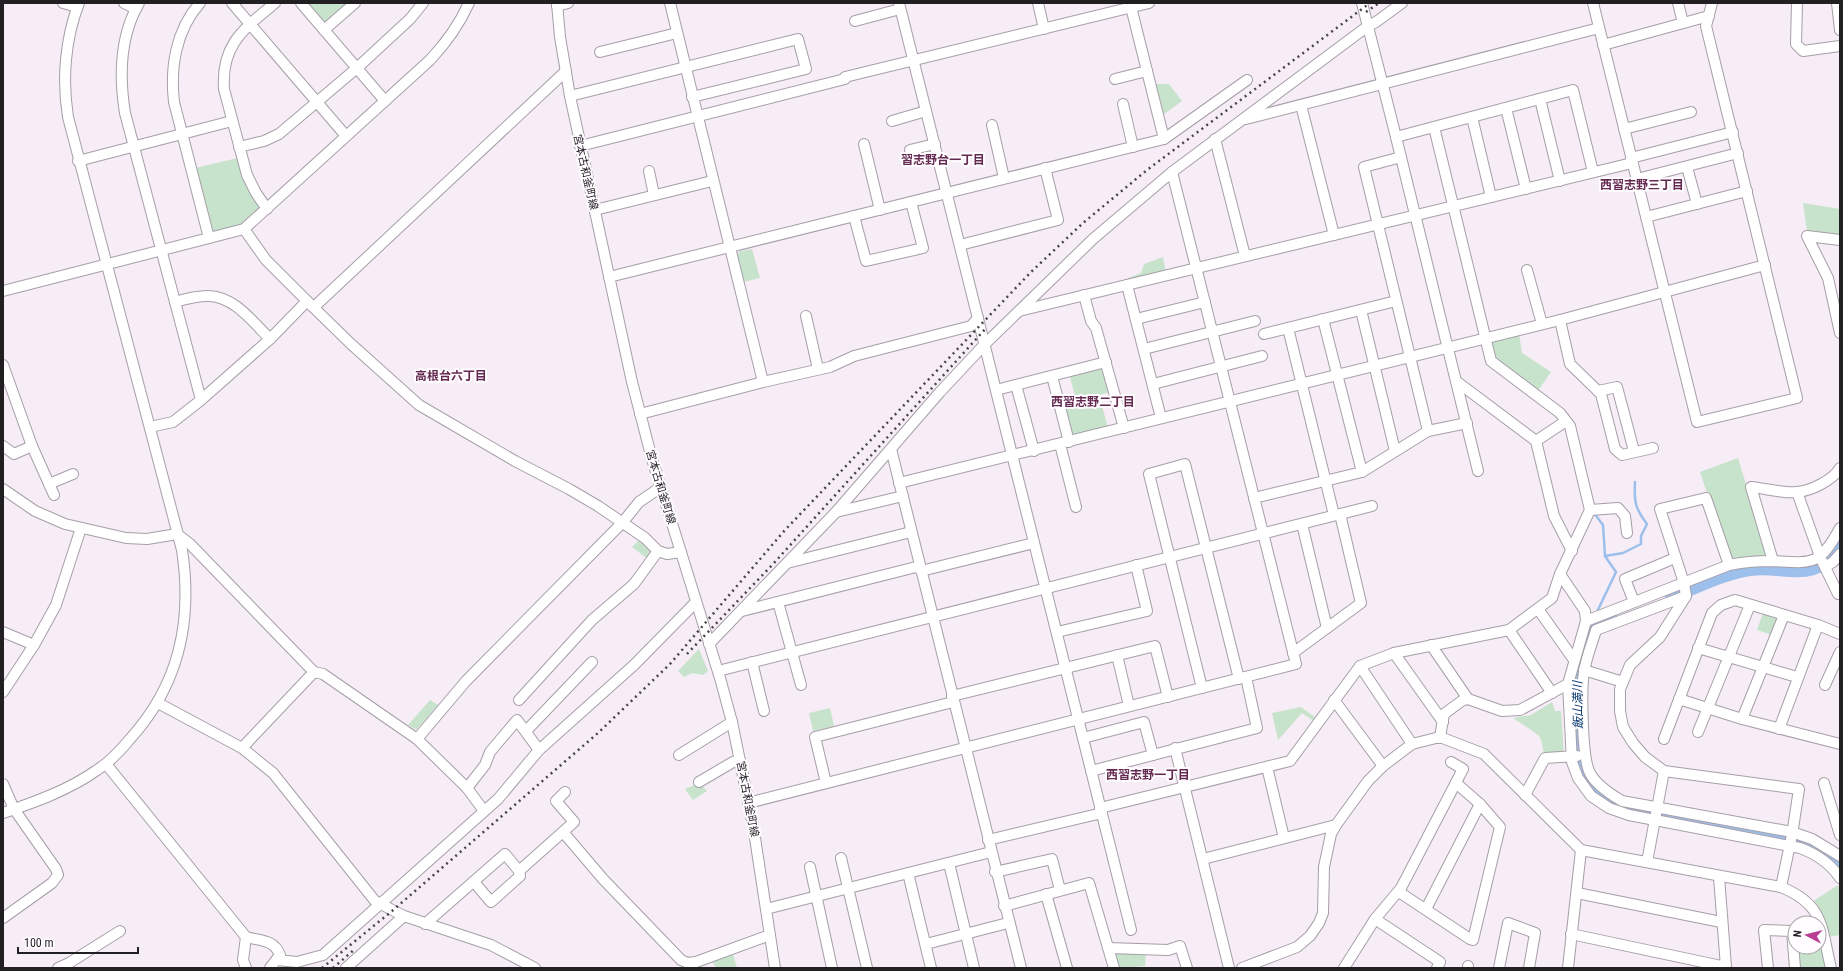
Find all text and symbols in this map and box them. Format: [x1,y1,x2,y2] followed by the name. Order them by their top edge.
[571,133,601,211] street label: 宮本古和釜町線
[901,153,985,167] district label: 習志野台一丁目
[1600,178,1684,192] district label: 西習志野三丁目
[415,369,487,383] district label: 高根台六丁目
[1051,395,1135,409] district label: 西習志野二丁目
[643,448,678,526] street label: 宮本古和釜町線
[1571,679,1585,729] water label: 飯山満川
[734,760,761,838] street label: 宮本古和釜町線
[1106,768,1190,782] district label: 西習志野一丁目
[1787,915,1827,955] north arrow
[18,929,138,955] scale bar
[1791,929,1804,938] text: N
[24,936,54,950] text: 100 m

